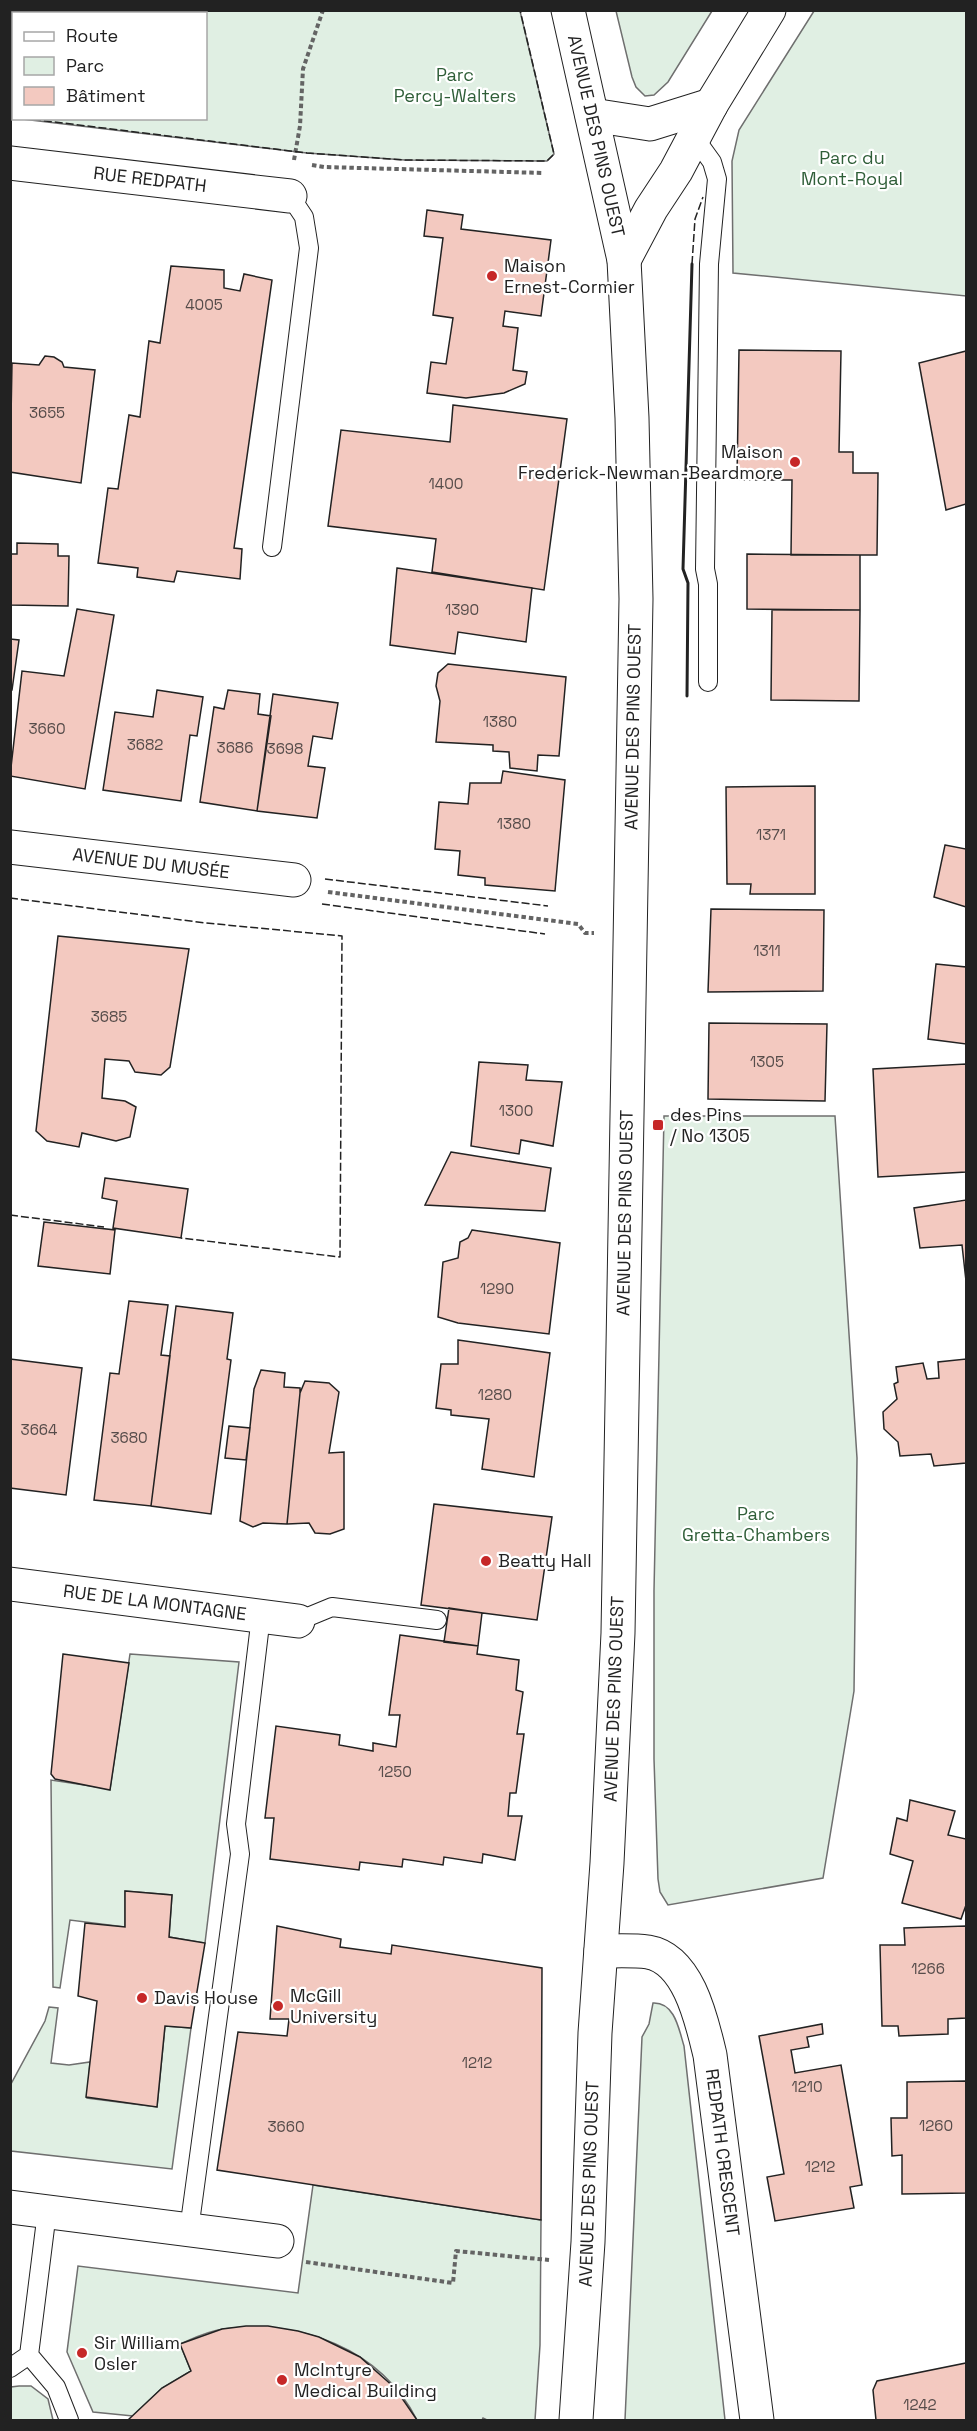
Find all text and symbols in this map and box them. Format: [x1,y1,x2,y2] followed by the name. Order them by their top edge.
[12,12,207,120] legend
[66,24,118,47] text: Route
[563,33,631,239] street label: AVENUE DES PINS OUEST
[66,54,104,77] text: Parc
[394,63,516,107] park label: Parc Percy-Walters
[66,84,146,107] text: Bâtiment
[801,146,903,190] park label: Parc du Mont-Royal
[92,161,208,197] street label: RUE REDPATH
[504,254,635,298] place label: Maison Ernest-Cormier
[485,269,499,283] marker: Maison Ernest-Cormier
[185,295,223,314] house number: 4005
[29,403,65,422] house number: 3655
[518,440,783,484] place label: Maison Frederick-Newman-Beardmore
[788,455,802,469] marker: Maison Frederick-Newman-Beardmore
[429,474,463,493] house number: 1400
[445,600,479,619] house number: 1390
[619,623,646,830] street label: AVENUE DES PINS OUEST
[483,712,517,731] house number: 1380
[28,719,66,738] house number: 3660
[127,735,163,754] house number: 3682
[217,738,253,757] house number: 3686
[267,739,303,758] house number: 3698
[497,814,531,833] house number: 1380
[756,825,786,844] house number: 1371
[71,842,231,883] street label: AVENUE DU MUSÉE
[753,941,781,960] house number: 1311
[91,1007,127,1026] house number: 3685
[750,1052,784,1071] house number: 1305
[499,1101,533,1120] house number: 1300
[670,1103,750,1147] place label: des Pins / No 1305
[611,1109,638,1316] street label: AVENUE DES PINS OUEST
[651,1118,665,1132] marker: des Pins / No 1305
[480,1279,514,1298] house number: 1290
[478,1385,512,1404] house number: 1280
[21,1420,57,1439] house number: 3664
[110,1428,148,1447] house number: 3680
[682,1502,830,1546] park label: Parc Gretta-Chambers
[498,1549,592,1572] place label: Beatty Hall
[479,1554,493,1568] marker: Beatty Hall
[62,1579,248,1625] street label: RUE DE LA MONTAGNE
[598,1595,629,1802] street label: AVENUE DES PINS OUEST
[378,1762,412,1781] house number: 1250
[911,1959,945,1978] house number: 1266
[290,1984,377,2028] place label: McGill University
[154,1986,258,2009] place label: Davis House
[135,1991,149,2005] marker: Davis House
[271,1999,285,2013] marker: McGill University
[462,2053,492,2072] house number: 1212
[701,2067,745,2238] street label: REDPATH CRESCENT
[791,2077,823,2096] house number: 1210
[573,2080,604,2287] street label: AVENUE DES PINS OUEST
[919,2116,953,2135] house number: 1260
[267,2117,305,2136] house number: 3660
[805,2157,835,2176] house number: 1212
[94,2331,180,2375] place label: Sir William Osler
[75,2346,89,2360] marker: Sir William Osler
[294,2358,437,2402] place label: McIntyre Medical Building
[275,2373,289,2387] marker: McIntyre Medical Building
[903,2395,937,2414] house number: 1242

